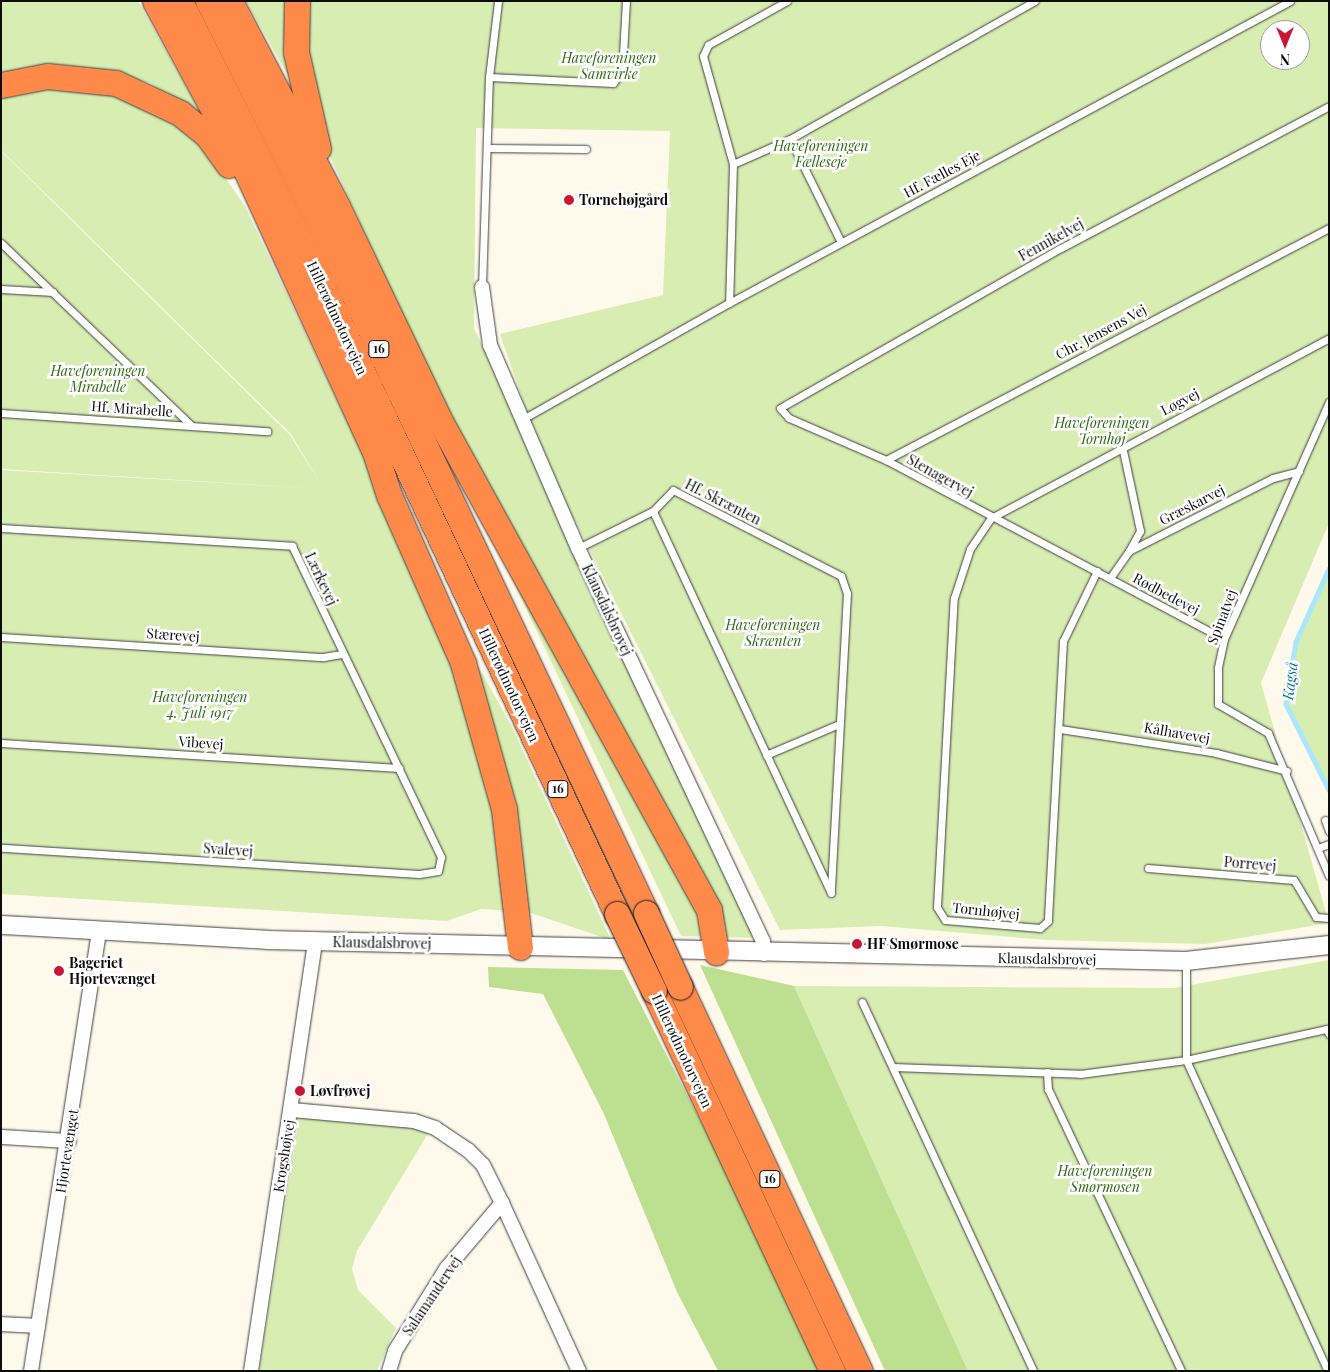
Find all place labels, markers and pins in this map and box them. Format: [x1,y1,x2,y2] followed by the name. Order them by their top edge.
[579,192,668,208] place label: Tornehøjgård
[563,194,575,206] marker: Tornehøjgård
[867,936,959,952] place label: HF Smørmose
[851,938,863,950] marker: HF Smørmose
[69,955,156,988] place label: Bageriet Hjortevænget
[53,965,65,977] marker: Bageriet Hjortevænget
[310,1083,370,1099] place label: Løvfrøvej
[294,1085,306,1097] marker: Løvfrøvej

